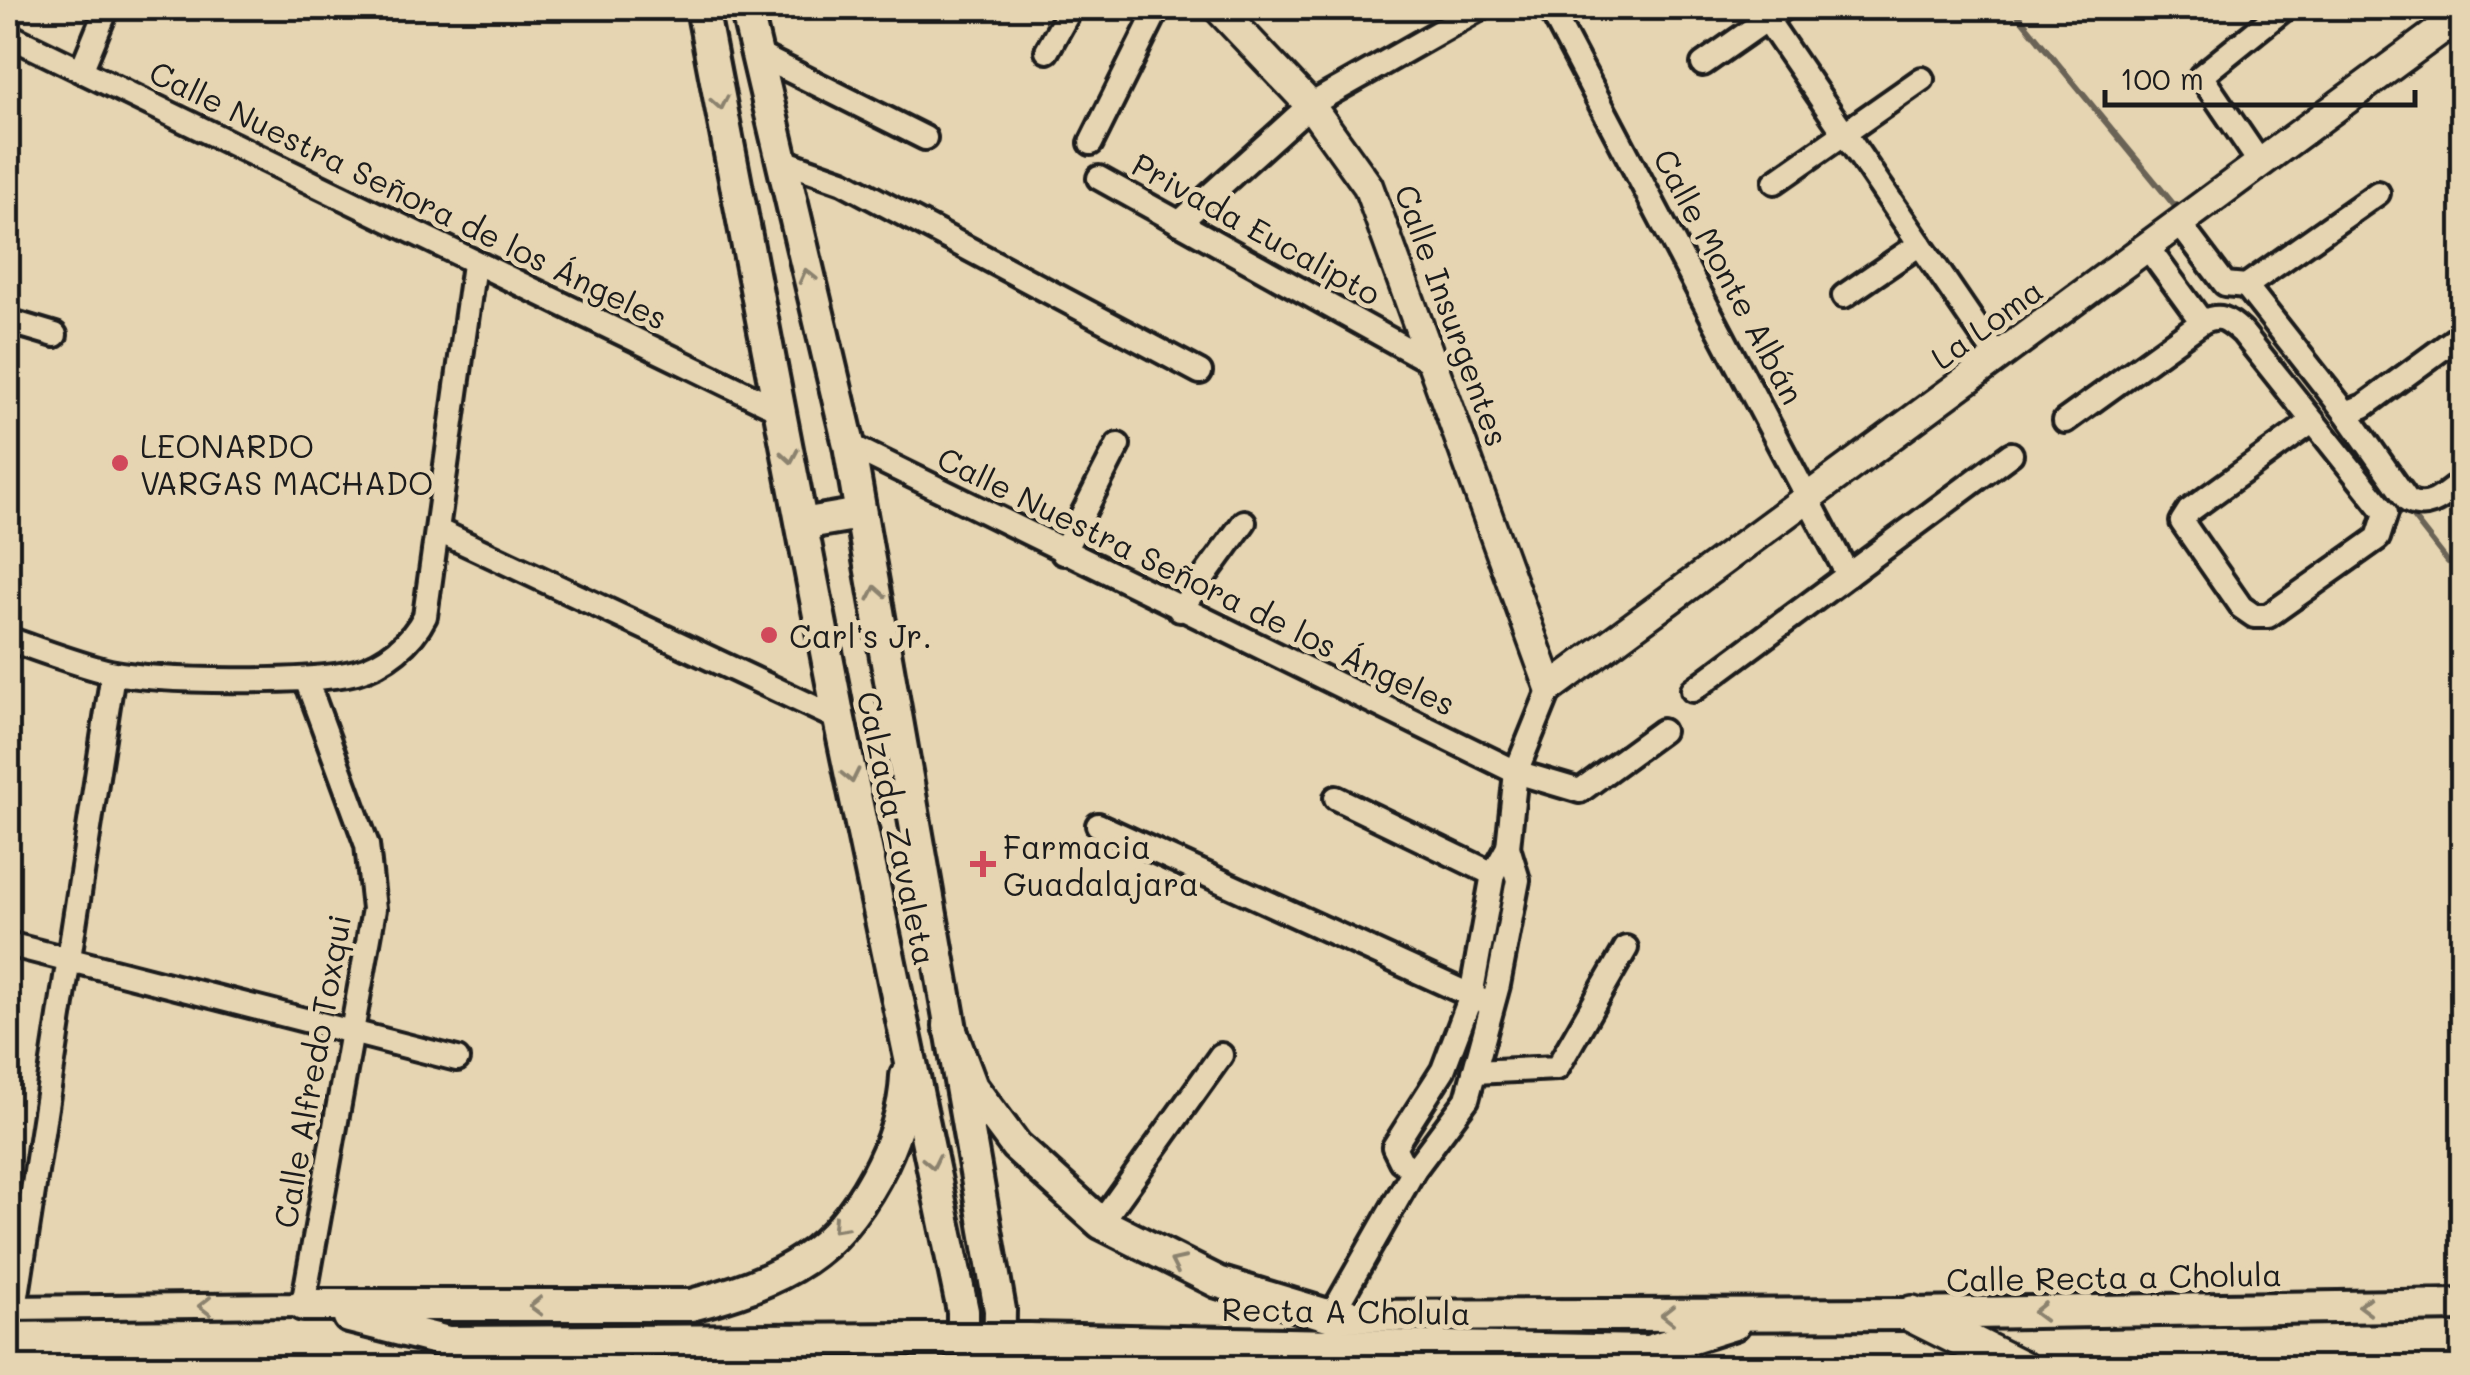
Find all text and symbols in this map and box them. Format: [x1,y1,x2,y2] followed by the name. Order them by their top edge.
[2105,45,2415,107] scale bar
[143,50,675,338] street label: Calle Nuestra Señora de los Ángeles
[2120,58,2204,98] text: 100 m
[709,94,730,111] one-way arrow
[1645,141,1815,411] street label: Calle Monte Albán
[1125,142,1389,314] street label: Privada Eucalipto
[1386,178,1520,452] street label: Calle Insurgentes
[798,268,819,285] one-way arrow
[1922,268,2050,378] street label: La Loma
[140,424,433,503] place label: LEONARDO VARGAS MACHADO
[931,436,1463,724] street label: Calle Nuestra Señora de los Ángeles
[779,448,800,465] one-way arrow
[109,452,131,474] marker: LEONARDO VARGAS MACHADO
[866,585,887,602] one-way arrow
[789,614,932,656] place label: Carl's Jr.
[758,624,780,646] marker: Carl's Jr.
[848,687,948,969] street label: Calzada Zavaleta
[839,767,860,784] one-way arrow
[1003,825,1199,904] place label: Farmacia Guadalajara
[972,853,994,875] marker: Farmacia Guadalajara
[263,911,359,1231] street label: Calle Alfredo Toxqui
[920,1153,941,1170] one-way arrow
[832,1214,850,1233] one-way arrow
[1946,1252,2282,1300] street label: Calle Recta a Cholula
[1170,1256,1188,1276] one-way arrow
[1221,1287,1471,1333] street label: Recta A Cholula
[197,1295,212,1317] one-way arrow
[528,1295,544,1317] one-way arrow
[2357,1296,2373,1317] one-way arrow
[2032,1301,2048,1323] one-way arrow
[1660,1304,1676,1326] one-way arrow

